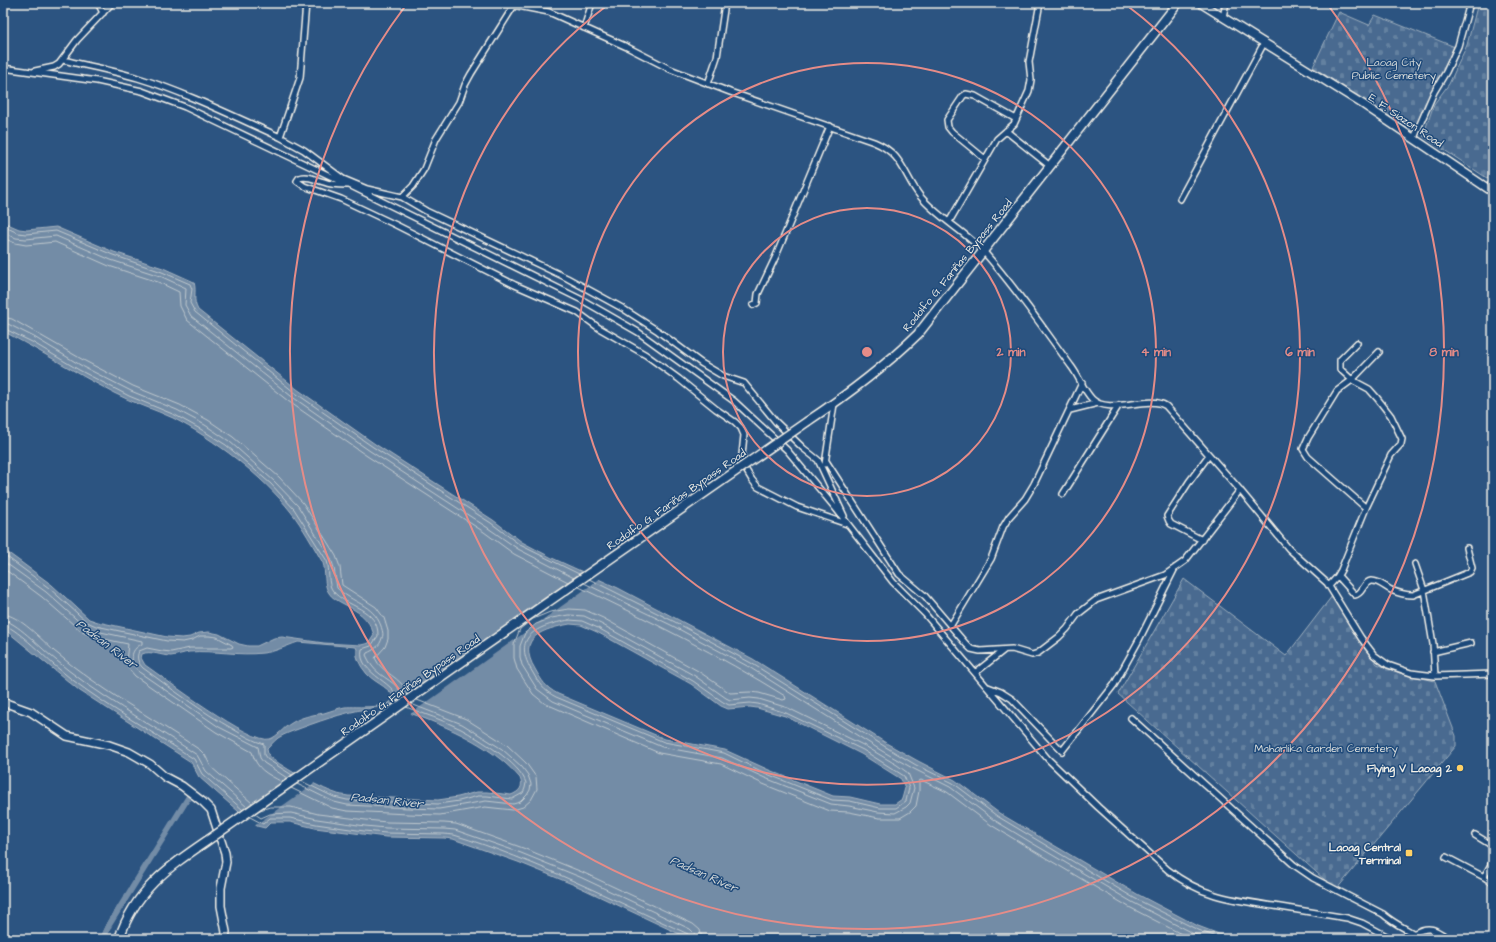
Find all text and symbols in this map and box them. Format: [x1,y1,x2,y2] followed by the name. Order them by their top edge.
[1352,55,1436,84] park label: Laoag City Public Cemetery
[1365,90,1446,151] street label: E. F. Siazon Road
[899,196,1017,335] street label: Rodolfo G. Fariñas Bypass Road
[996,344,1025,361] text: 2 min
[1141,344,1171,361] text: 4 min
[1285,344,1315,361] text: 6 min
[1429,344,1459,361] text: 8 min
[860,345,874,359] centre of rings
[604,445,750,554] street label: Rodolfo G. Fariñas Bypass Road
[73,616,142,674] water label: Padsan River
[338,631,484,740] street label: Rodolfo G. Fariñas Bypass Road
[1254,741,1398,757] park label: Maharlika Garden Cemetery
[1367,761,1453,778] place label: Flying V Laoag 2
[1455,763,1465,773] marker: Flying V Laoag 2
[350,788,425,813] water label: Padsan River
[1329,840,1401,868] place label: Laoag Central Terminal
[1404,848,1414,858] marker: Laoag Central Terminal
[667,852,742,898] water label: Padsan River

